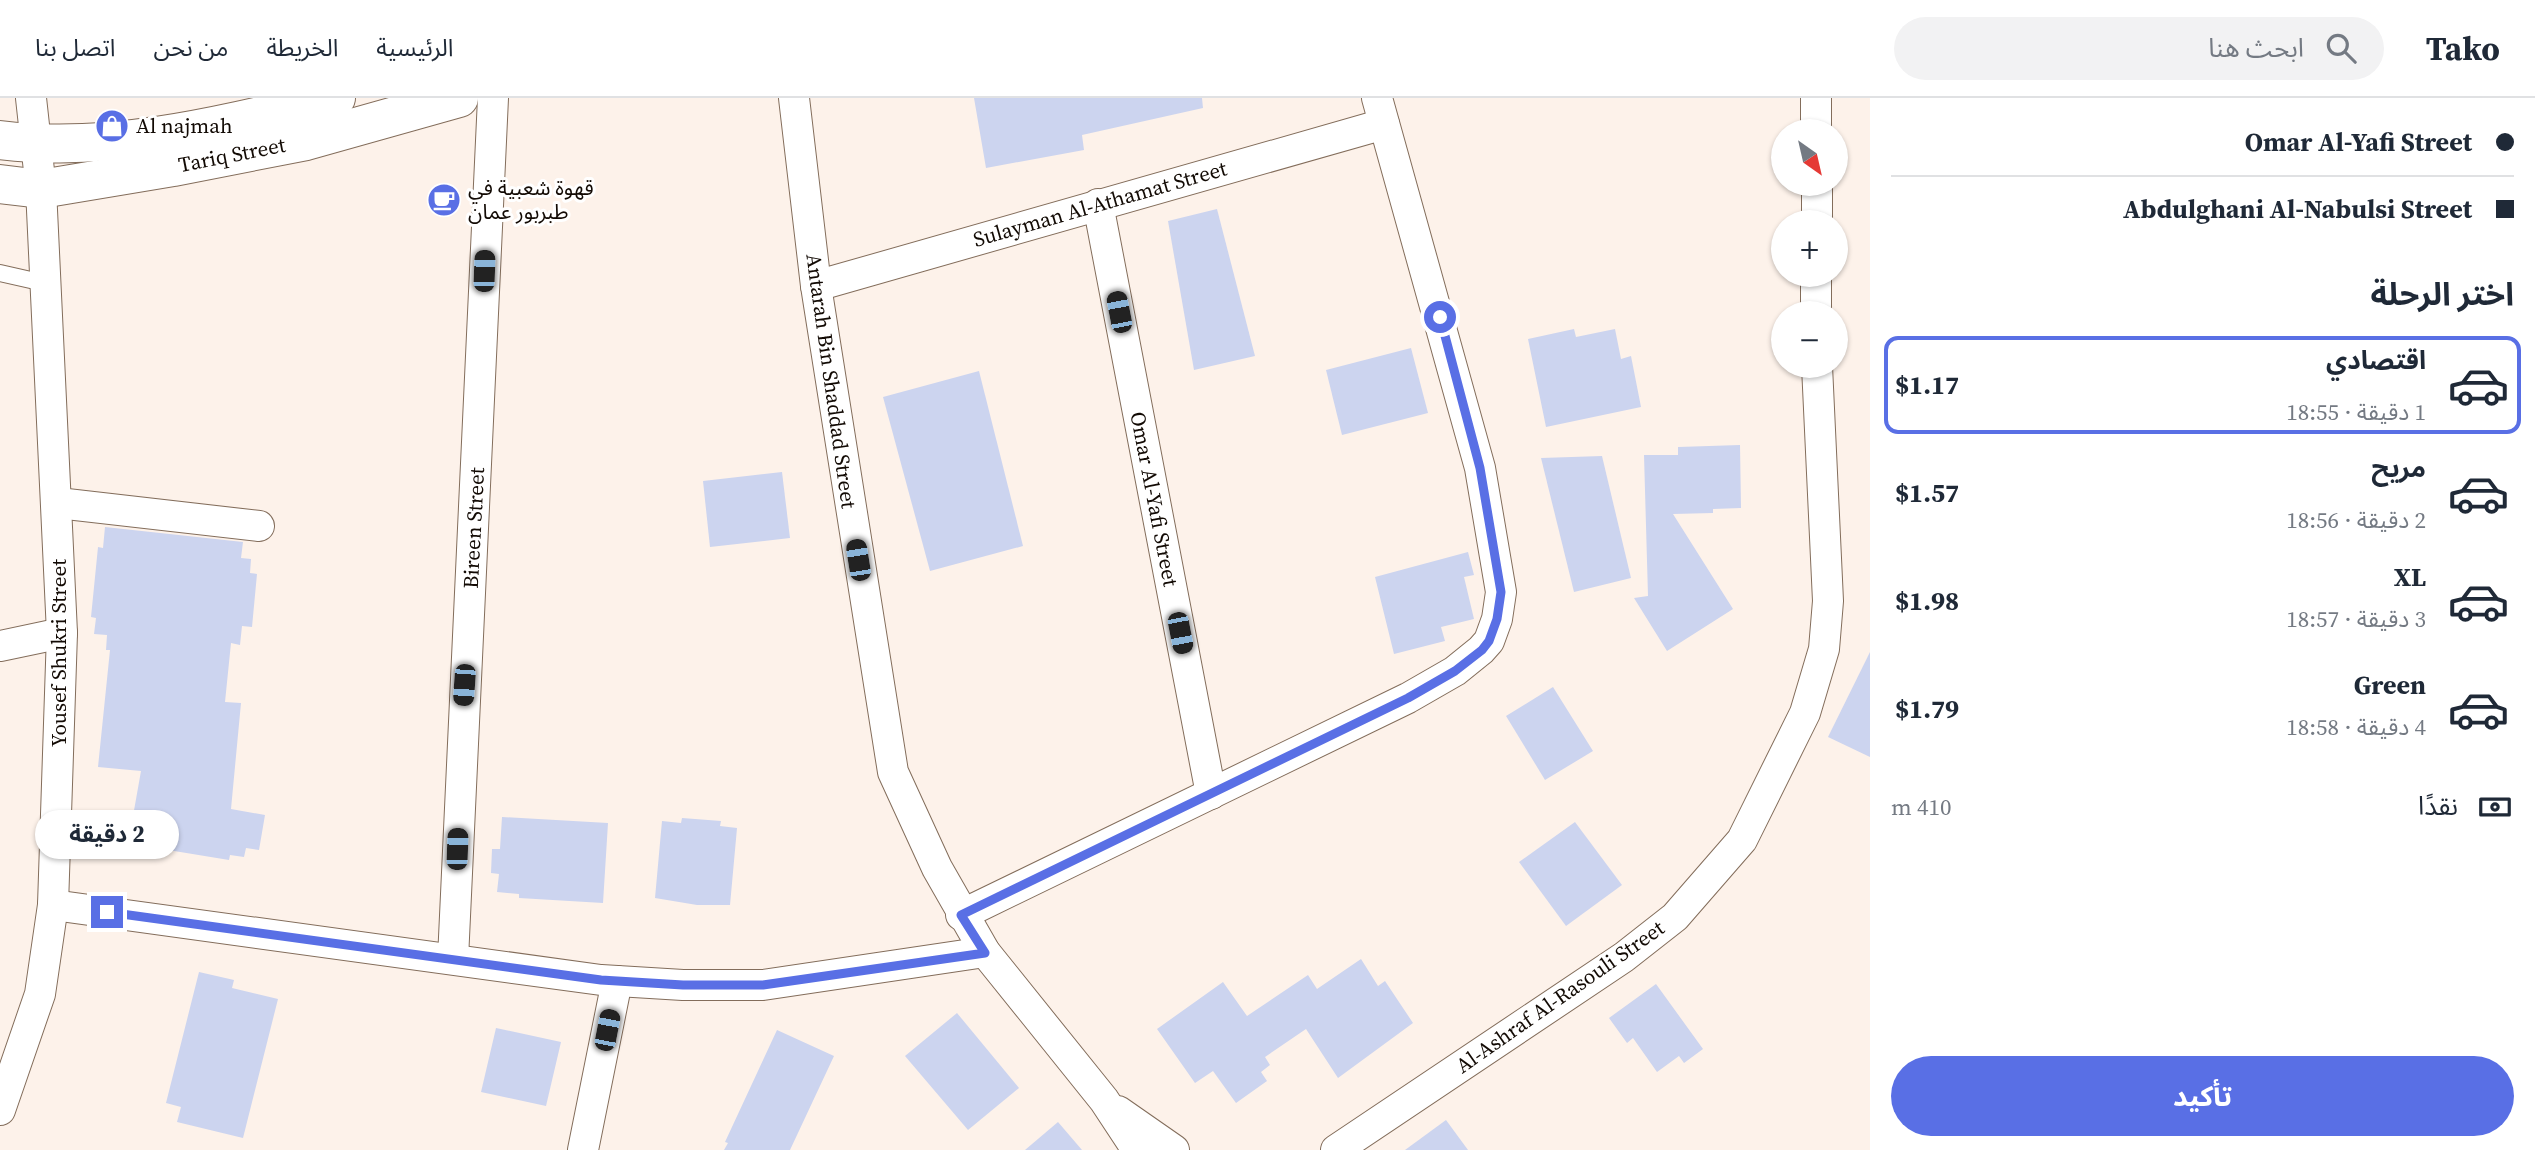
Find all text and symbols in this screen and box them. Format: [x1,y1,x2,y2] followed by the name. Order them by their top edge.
[1894,17,2384,80] search box
[2426,26,2500,71] text: Tako
[2322,29,2360,67] icon: search
[2208,30,2304,66] text: ابحث هنا
[35,31,115,64] text: اتصل بنا
[153,31,228,64] text: من نحن
[266,31,338,64] text: الخريطة
[376,31,454,64] text: الرئيسية
[93,107,131,145] shop icon: Al najmah
[136,111,233,140] place label: Al najmah
[1771,119,1848,196] north arrow
[1771,119,1848,378] map controls
[2245,124,2472,160] text: Omar Al-Yafi Street
[176,130,288,179] street label: Tariq Street
[970,153,1230,254] street label: Sulayman Al-Athamat Street
[468,173,594,226] place label: قهوة شعبية في طبربور عمان
[425,181,463,219] cafe icon: قهوة شعبية في طبربور عمان
[2123,191,2472,227] text: Abdulghani Al-Nabulsi Street
[1771,210,1848,287] button: +
[473,250,496,292] car
[799,252,864,510] street label: Antarah Bin Shaddad Street
[2371,272,2514,316] text: اختر الرحلة
[1105,289,1134,335] car
[1424,301,1456,333] route start
[1771,301,1848,378] button: −
[2326,342,2426,378] text: اقتصادي
[2447,354,2510,417] icon: car
[1895,367,1959,403] text: $1.17
[2286,396,2426,428] text: 1 دقيقة · 18:55
[1123,409,1186,589] street label: Omar Al-Yafi Street
[2371,450,2426,486] text: مريح
[2447,462,2510,525] icon: car
[456,466,491,589] street label: Bireen Street
[1895,475,1959,511] text: $1.57
[2286,504,2426,536] text: 2 دقيقة · 18:56
[845,538,872,582] car
[44,559,73,747] street label: Yousef Shukri Street
[2394,559,2426,595] text: XL
[2447,570,2510,633] icon: car
[1895,583,1959,619] text: $1.98
[2286,603,2426,635] text: 3 دقيقة · 18:57
[1166,610,1195,656] car
[453,663,476,707] car
[2354,667,2426,703] text: Green
[2447,678,2510,741] icon: car
[1895,691,1959,727] text: $1.79
[2286,711,2426,743] text: 4 دقيقة · 18:58
[2418,788,2458,824] text: نقدًا
[2476,788,2514,826] icon: cash
[1891,791,1952,823] text: 410 m
[35,810,179,860] callout: 2 دقيقة
[69,818,145,850] text: 2 دقيقة
[446,828,469,870] car
[91,896,123,928] route end
[1450,913,1670,1080] street label: Al-Ashraf Al-Rasouli Street
[593,1007,622,1053] car
[1891,1056,2514,1136] button: تأكيد

